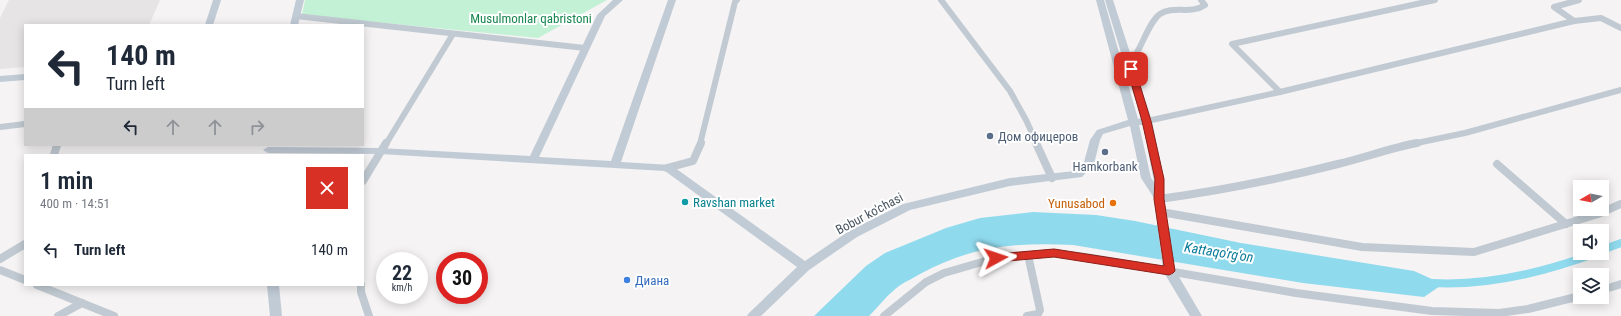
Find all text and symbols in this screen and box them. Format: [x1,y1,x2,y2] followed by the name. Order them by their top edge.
[470,11,592,26] park label: Musulmonlar qabristoni
[106,39,176,72] text: 140 m
[40,40,92,92] icon: left
[1114,52,1148,86] pin
[1120,58,1142,80] icon: arrive
[106,73,165,94] text: Turn left
[120,116,142,138] icon: left
[162,116,184,138] icon: ahead
[204,116,226,138] icon: ahead
[246,116,268,138] icon: right
[998,129,1078,144] place label: Дом офицеров
[985,131,995,141] marker: Дом офицеров
[1100,147,1110,157] marker: Hamkorbank
[1072,159,1138,174] place label: Hamkorbank
[40,167,93,195] text: 1 min
[306,167,348,209] button: close
[1573,180,1609,216] north arrow
[1573,180,1609,304] map controls
[833,189,905,237] street label: Bobur ko'chasi
[693,195,775,210] place label: Ravshan market
[40,196,110,211] text: 400 m · 14:51
[1048,196,1105,211] place label: Yunusabod
[680,197,690,207] marker: Ravshan market
[1108,198,1118,208] marker: Yunusabod
[1573,224,1609,260] button: sound
[975,237,1017,279] position arrow
[40,239,62,261] icon: left
[1183,239,1255,265] water label: Kattaqo'rg'on
[74,241,125,259] text: Turn left
[311,241,348,259] text: 140 m
[436,252,488,304] speed limit sign: 30
[392,261,412,285] text: 22
[1573,268,1609,304] button: layers
[635,273,669,288] place label: Диана
[622,275,632,285] marker: Диана
[392,282,412,293] text: km/h

